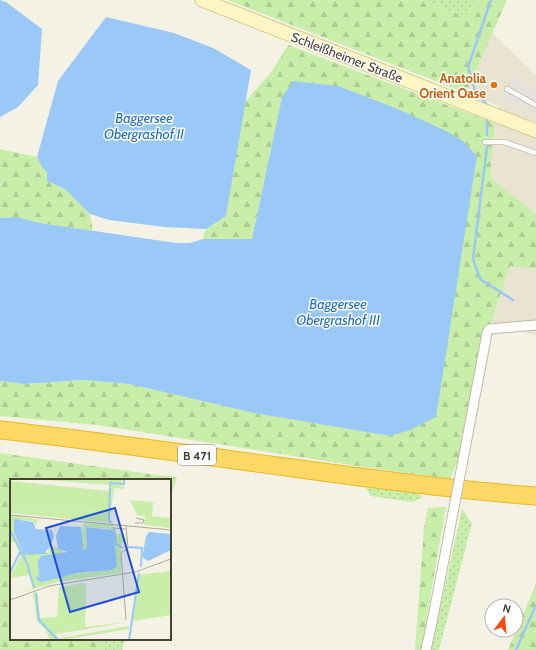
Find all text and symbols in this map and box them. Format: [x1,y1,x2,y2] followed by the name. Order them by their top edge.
[289,28,405,86] street label: Schleißheimer Straße
[419,70,487,101] place label: Anatolia Orient Oase
[489,80,499,90] marker: Anatolia Orient Oase
[104,109,184,143] water label: Baggersee Obergrashof II
[296,295,380,329] water label: Baggersee Obergrashof III
[178,445,216,465] road number: B 471
[10,479,171,640] inset map
[484,598,524,638] north arrow
[501,601,512,616] text: N

